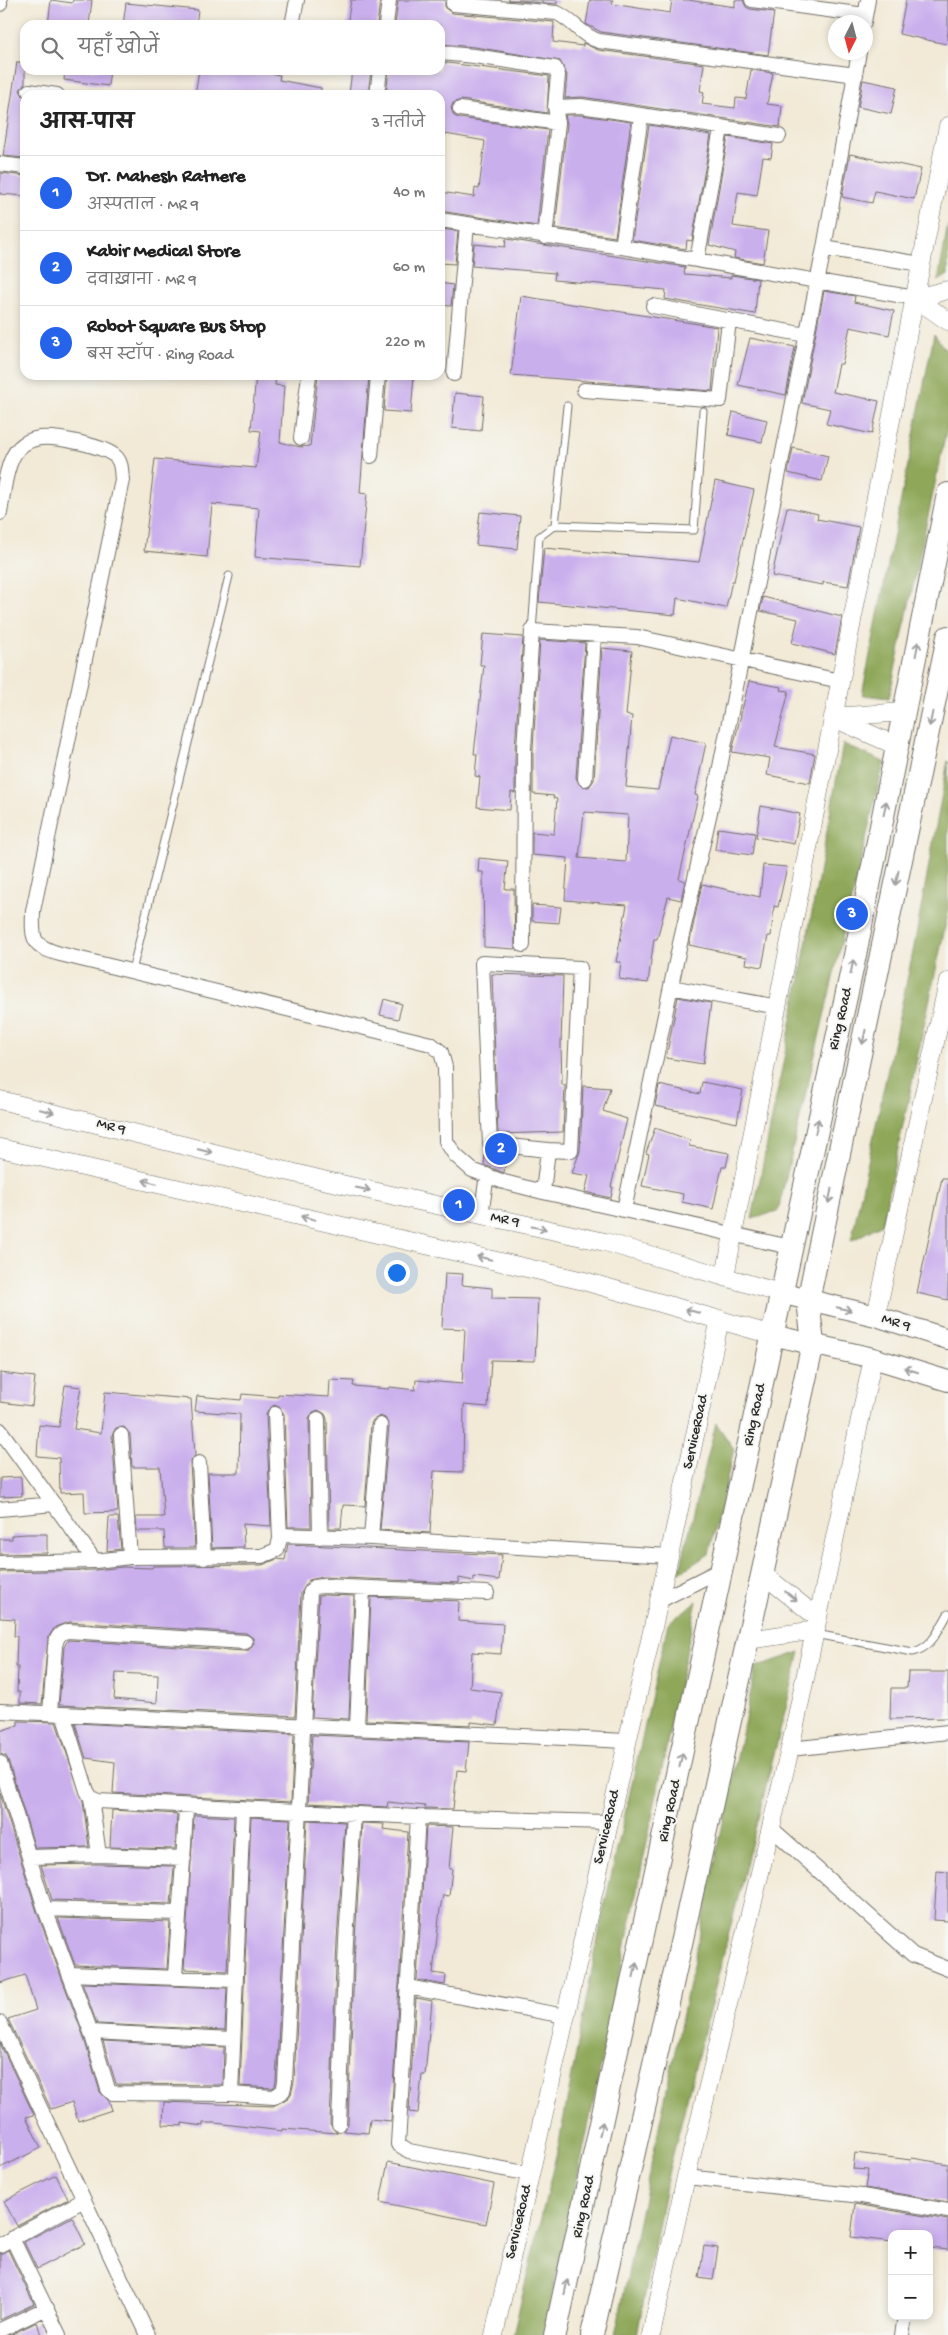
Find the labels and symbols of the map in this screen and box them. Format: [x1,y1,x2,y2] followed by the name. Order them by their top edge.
[828,15,873,60] north arrow
[912,641,922,657] one-way arrow
[926,711,935,727] one-way arrow
[880,800,890,816] one-way arrow
[892,870,901,886] one-way arrow
[836,895,868,933] pin: 3
[848,960,857,976] one-way arrow
[825,985,857,1052] street label: Ring Road
[858,1029,868,1045] one-way arrow
[39,1107,55,1117] one-way arrow
[95,1115,128,1139] street label: MR 9
[813,1118,822,1134] one-way arrow
[485,1130,517,1168] pin: 2
[196,1147,212,1156] one-way arrow
[142,1177,158,1186] one-way arrow
[354,1185,370,1194] one-way arrow
[443,1186,475,1224] pin: 1
[825,1188,834,1204] one-way arrow
[489,1208,522,1232] street label: MR 9
[301,1213,317,1222] one-way arrow
[530,1224,546,1233] one-way arrow
[476,1253,492,1262] one-way arrow
[384,1260,410,1286] your location
[836,1305,852,1314] one-way arrow
[684,1306,700,1316] one-way arrow
[879,1310,913,1336] street label: MR 9
[903,1364,919,1374] one-way arrow
[740,1381,771,1448] street label: Ring Road
[679,1392,713,1471] street label: ServiceRoad
[784,1591,797,1602] one-way arrow
[677,1752,686,1768] one-way arrow
[655,1777,686,1844] street label: Ring Road
[590,1787,625,1866] street label: ServiceRoad
[631,1962,641,1978] one-way arrow
[597,2121,606,2137] one-way arrow
[569,2173,600,2240] street label: Ring Road
[502,2182,537,2261] street label: ServiceRoad
[562,2280,571,2296] one-way arrow

